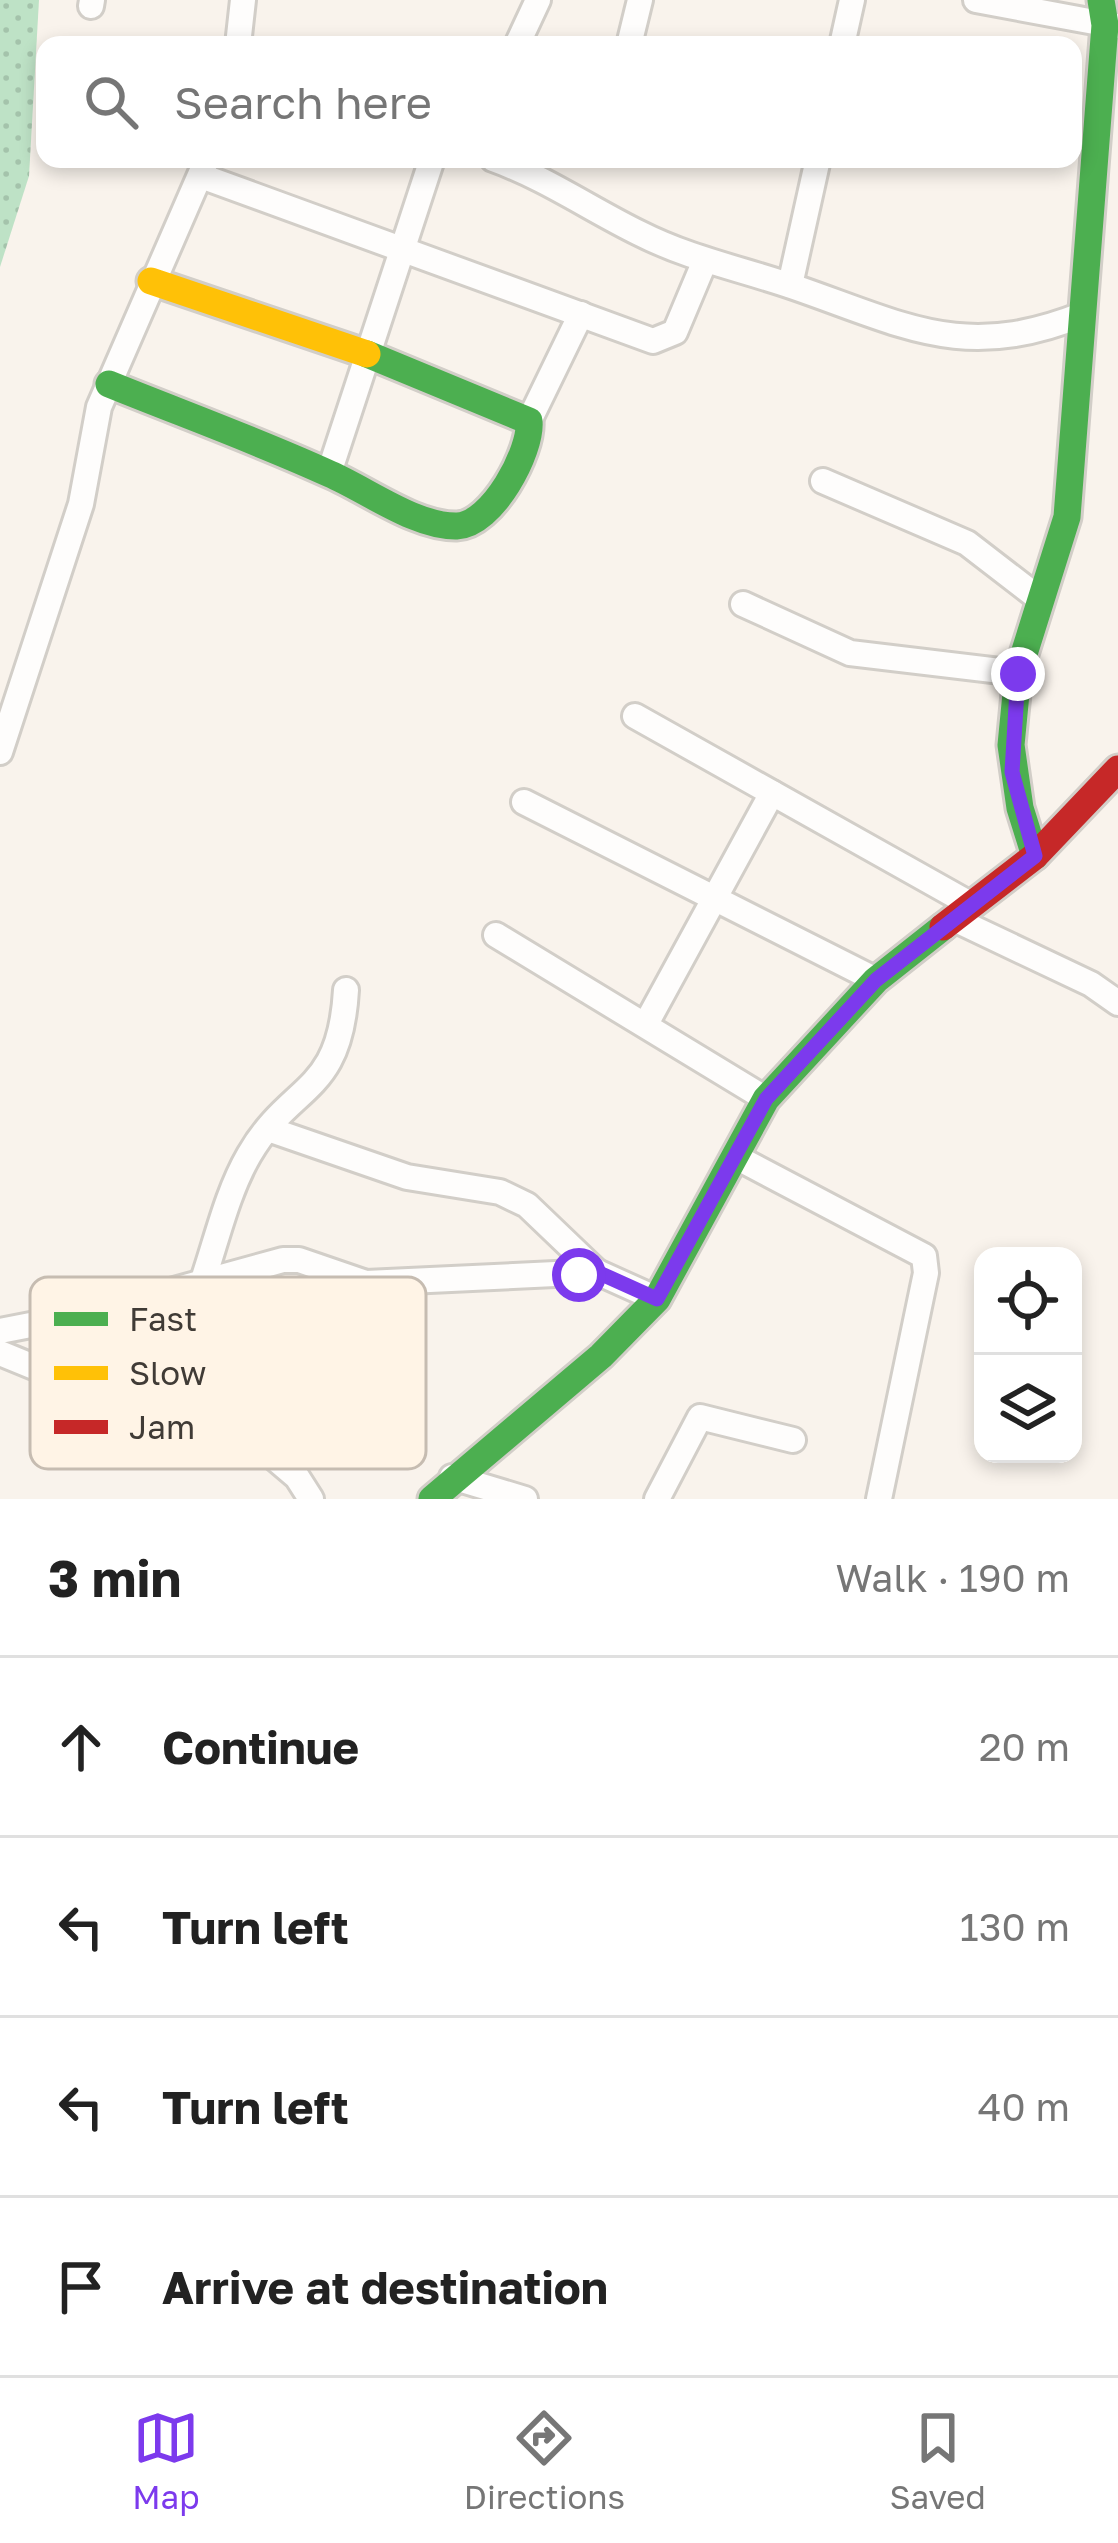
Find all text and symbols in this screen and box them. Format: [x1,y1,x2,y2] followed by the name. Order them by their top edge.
[36,36,1082,168] search box
[78,69,144,135] icon: search
[174,75,432,129] text: Search here
[991,647,1045,701] route end
[974,1247,1082,1463] map controls
[974,1247,1082,1355] button: locate
[552,1248,606,1302] route start
[30,1277,426,1469] legend
[129,1299,197,1338] text: Fast
[129,1353,207,1392] text: Slow
[974,1355,1082,1463] button: layers
[129,1407,195,1446] text: Jam
[48,1547,181,1608] text: 3 min
[835,1554,1070,1601] text: Walk · 190 m
[48,1714,114,1780] icon: ahead
[162,1720,359,1774] text: Continue
[979,1723,1070,1770] text: 20 m
[48,1894,114,1960] icon: left
[162,1900,349,1954] text: Turn left
[960,1903,1070,1950] text: 130 m
[48,2074,114,2140] icon: left
[162,2080,349,2134] text: Turn left
[978,2083,1070,2130] text: 40 m
[48,2254,114,2320] icon: arrive
[162,2260,608,2314] text: Arrive at destination
[132,2405,200,2516] tab: Map
[464,2405,625,2516] tab: Directions
[889,2405,986,2516] tab: Saved

